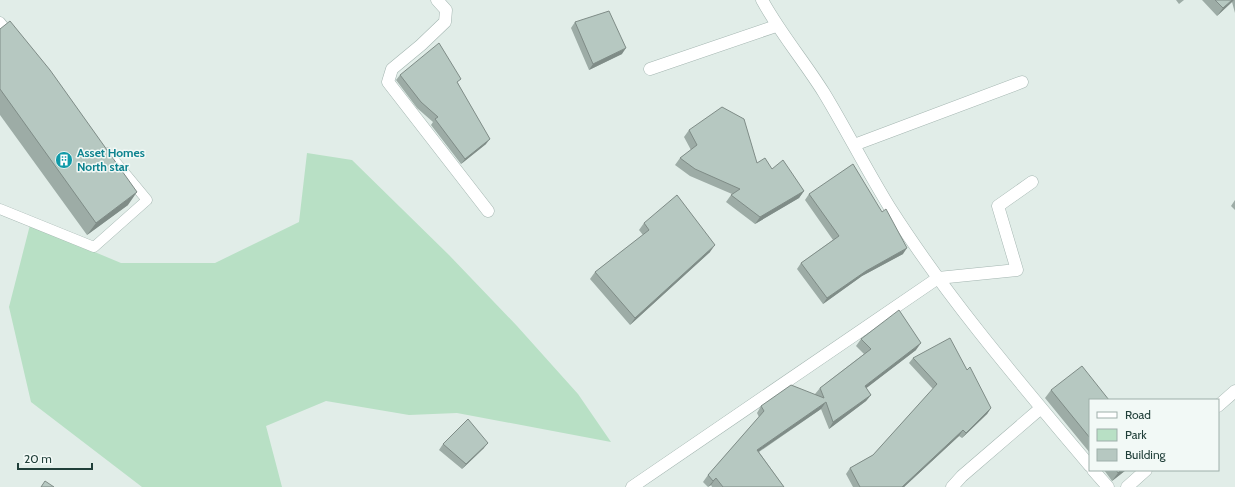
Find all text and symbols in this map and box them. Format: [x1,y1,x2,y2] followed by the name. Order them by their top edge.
[77,145,145,174] place label: Asset Homes North star
[54,150,74,170] building icon: Asset Homes North star
[1089,399,1219,471] legend
[1125,407,1151,422] text: Road
[1125,427,1147,442] text: Park
[18,445,92,471] scale bar
[1125,447,1167,462] text: Building
[24,451,52,466] text: 20 m

